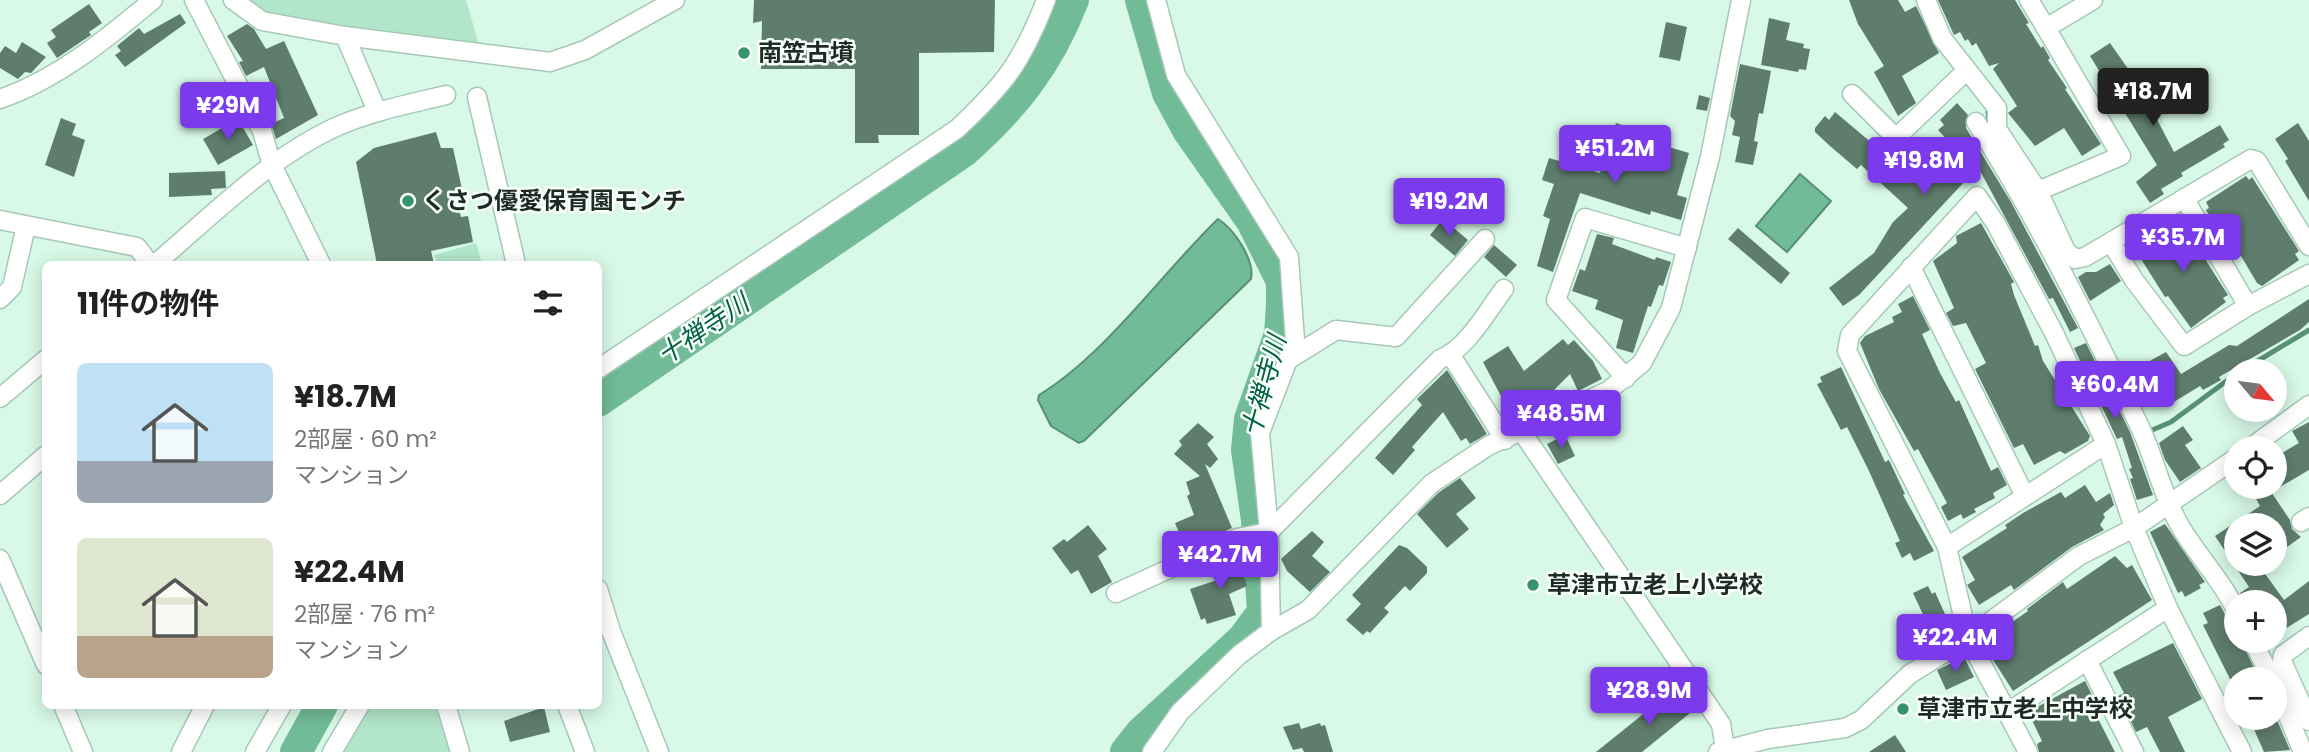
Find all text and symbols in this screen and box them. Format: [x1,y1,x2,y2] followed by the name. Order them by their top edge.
[758,36,854,69] place label: 南笠古墳
[736,45,752,61] marker: 南笠古墳
[2096,68,2210,128] pin: ¥18.7M
[2114,75,2192,107] text: ¥18.7M
[187,82,269,142] pin: ¥29M
[196,89,260,121] text: ¥29M
[1558,125,1672,185] pin: ¥51.2M
[1575,132,1655,164] text: ¥51.2M
[1867,138,1981,197] pin: ¥19.8M
[1884,144,1964,176] text: ¥19.8M
[1392,178,1506,238] pin: ¥19.2M
[422,184,686,217] place label: くさつ優愛保育園モンチ
[1410,185,1488,217] text: ¥19.2M
[400,193,416,209] marker: くさつ優愛保育園モンチ
[2126,215,2240,274] pin: ¥35.7M
[2141,221,2225,253] text: ¥35.7M
[77,282,220,325] text: 11件の物件
[650,283,759,373] water label: 十禅寺川
[529,284,567,322] icon: filters
[1233,328,1296,441] water label: 十禅寺川
[2224,359,2287,422] north arrow
[2224,359,2287,730] map controls
[2058,362,2172,421] pin: ¥60.4M
[2071,368,2159,400] text: ¥60.4M
[294,375,397,418] text: ¥18.7M
[133,391,217,475] icon: home
[1504,391,1618,450] pin: ¥48.5M
[1517,397,1605,429] text: ¥48.5M
[294,423,437,455] text: 2部屋 · 60 m²
[2224,436,2287,499] button: locate
[294,459,409,491] text: マンション
[2224,513,2287,576] button: layers
[1163,532,1277,591] pin: ¥42.7M
[1178,538,1262,570] text: ¥42.7M
[294,550,405,593] text: ¥22.4M
[133,566,217,650] icon: home
[1547,568,1763,601] place label: 草津市立老上小学校
[1525,577,1541,593] marker: 草津市立老上小学校
[2224,590,2287,653] button: +
[294,598,435,630] text: 2部屋 · 76 m²
[1898,614,2012,674] pin: ¥22.4M
[1913,621,1997,653] text: ¥22.4M
[294,634,409,666] text: マンション
[2224,667,2287,730] button: −
[1592,668,1706,727] pin: ¥28.9M
[1606,674,1692,706] text: ¥28.9M
[1917,692,2133,725] place label: 草津市立老上中学校
[1895,701,1911,717] marker: 草津市立老上中学校

